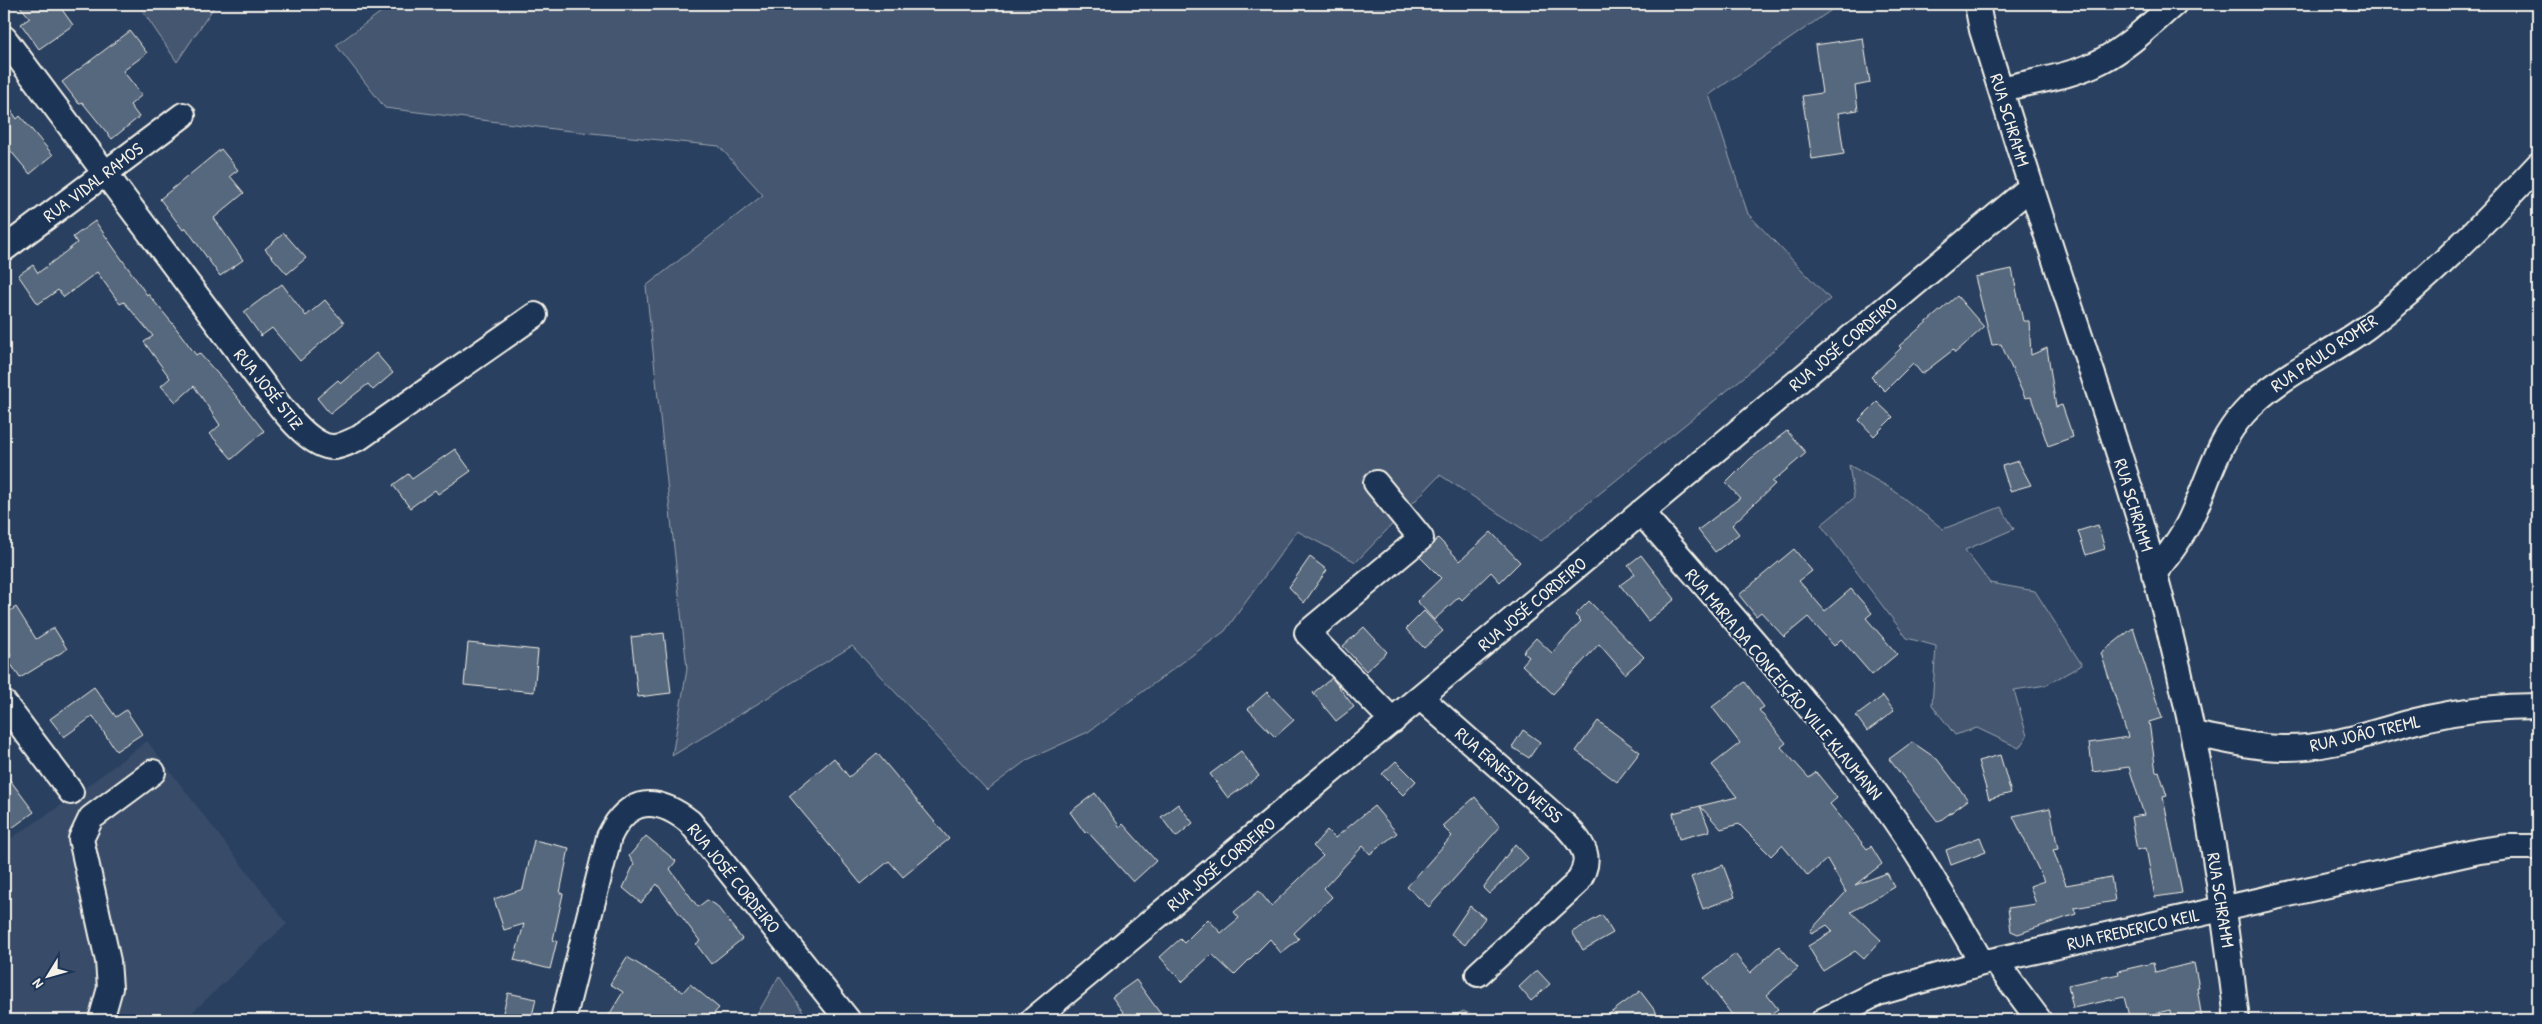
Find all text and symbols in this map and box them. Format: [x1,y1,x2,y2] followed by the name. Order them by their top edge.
[1984,70,2036,170] street label: RUA SCHRAMM
[38,136,148,228] street label: RUA VIDAL RAMOS
[1783,291,1903,397] street label: RUA JOSÉ CORDEIRO
[2266,308,2382,398] street label: RUA PAULO ROMER
[228,343,310,435] street label: RUA JOSÉ STIZ
[2108,455,2160,555] street label: RUA SCHRAMM
[1472,551,1592,657] street label: RUA JOSÉ CORDEIRO
[1680,563,1888,805] street label: RUA MARIA DA CONCEIÇÃO VILLE KLAUMANN
[2307,708,2423,758] street label: RUA JOÃO TREML
[1450,721,1568,829] street label: RUA ERNESTO WEISS
[1161,811,1281,917] street label: RUA JOSÉ CORDEIRO
[682,818,786,938] street label: RUA JOSÉ CORDEIRO
[2201,851,2241,949] street label: RUA SCHRAMM
[2064,902,2202,956] street label: RUA FREDERICO KEIL
[22,952,72,1002] north arrow
[27,975,47,993] text: N

